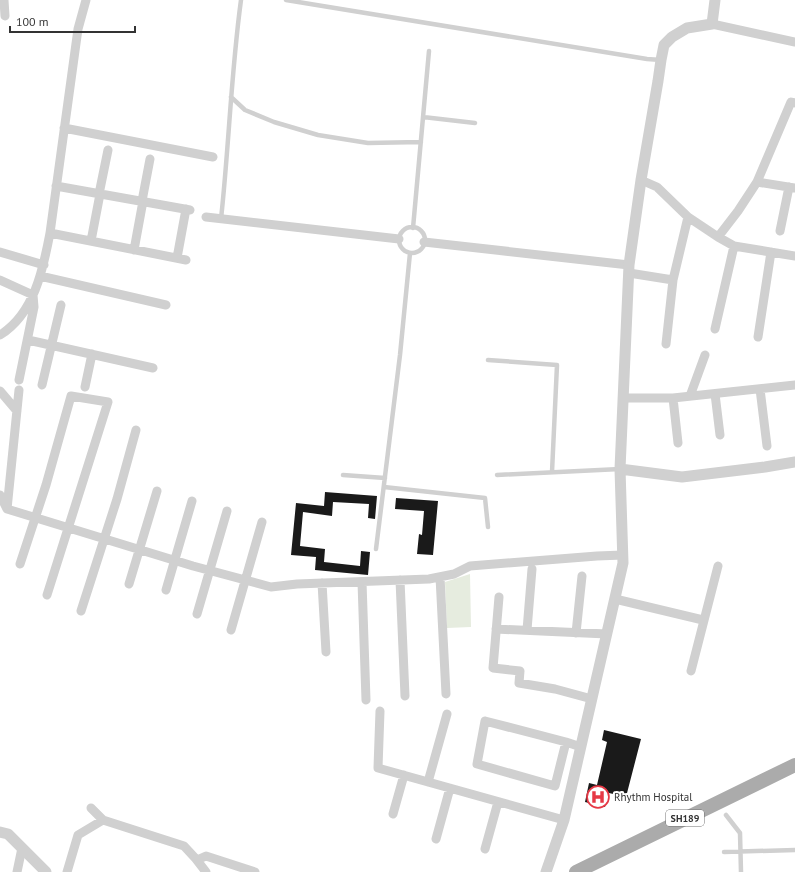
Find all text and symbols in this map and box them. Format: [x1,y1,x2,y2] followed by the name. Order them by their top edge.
[10,8,135,34] scale bar
[16,14,49,29] text: 100 m
[585,784,611,810] hospital icon: Rhythm Hospital
[614,790,693,804] place label: Rhythm Hospital
[666,810,704,826] road number: SH189

